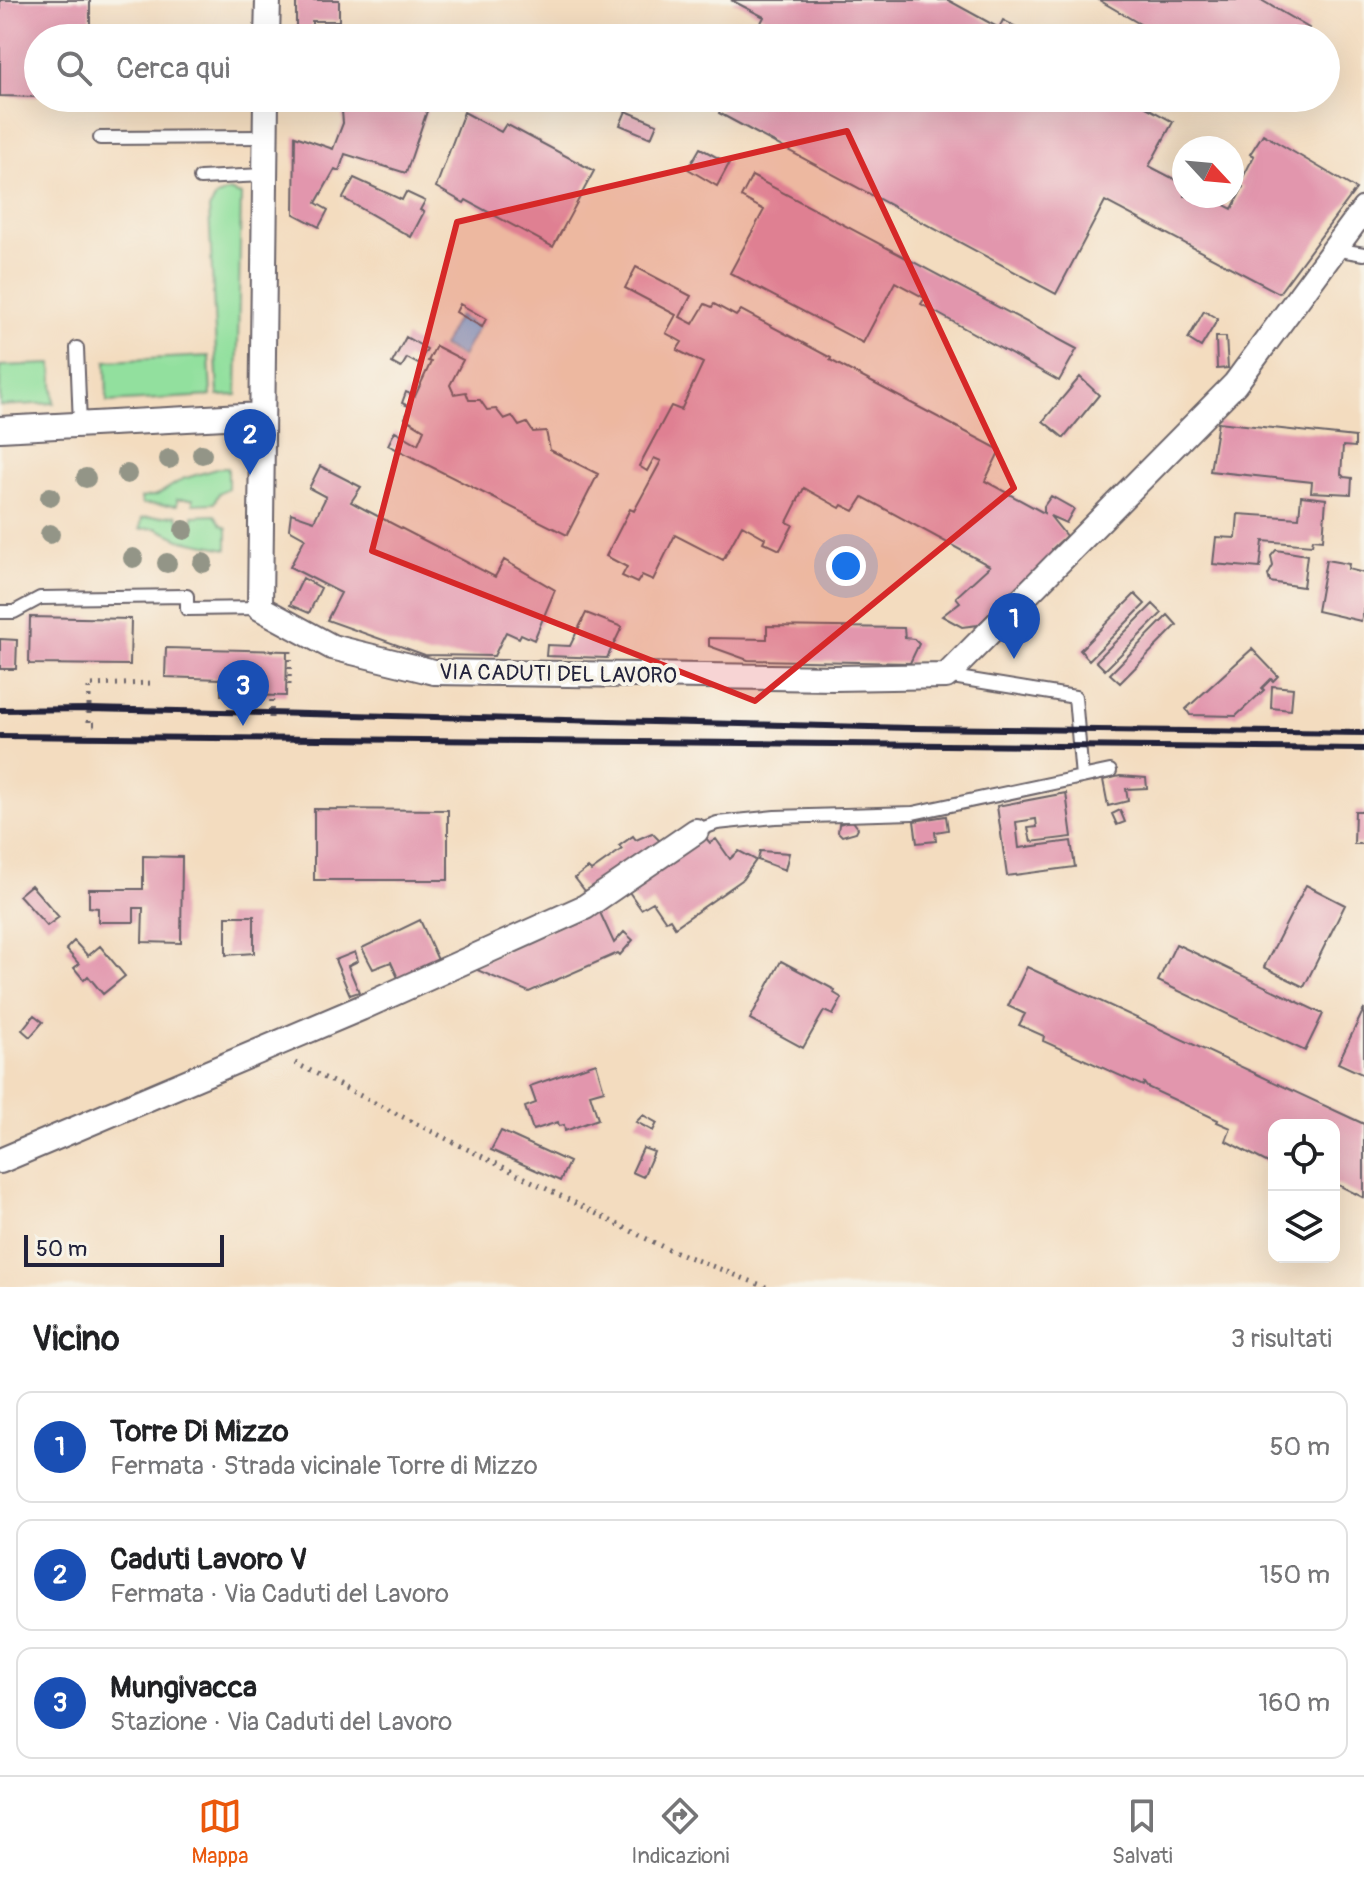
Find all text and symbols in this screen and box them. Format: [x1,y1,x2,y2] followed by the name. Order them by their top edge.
[24,24,1340,112] search box
[52,46,96,90] icon: search
[116,50,230,87] text: Cerca qui
[1172,136,1244,208] north arrow
[224,409,276,475] pin: 2
[826,546,866,586] your location
[988,593,1040,659] pin: 1
[439,658,677,690] street label: VIA CADUTI DEL LAVORO
[217,660,269,726] pin: 3
[1268,1119,1340,1263] map controls
[1268,1119,1340,1191] button: locate
[1268,1191,1340,1263] button: layers
[24,1231,224,1267] scale bar
[36,1235,87,1263] text: 50 m
[32,1318,120,1361] text: Vicino
[1231,1323,1332,1355] text: 3 risultati
[110,1413,289,1450] text: Torre Di Mizzo
[55,1431,65,1463] text: 1
[1269,1431,1330,1463] text: 50 m
[110,1450,538,1482] text: Fermata · Strada vicinale Torre di Mizzo
[110,1541,307,1578] text: Caduti Lavoro V
[53,1559,67,1591] text: 2
[1259,1559,1330,1591] text: 150 m
[110,1578,449,1610] text: Fermata · Via Caduti del Lavoro
[110,1669,257,1706] text: Mungivacca
[53,1687,67,1719] text: 3
[1258,1687,1330,1719] text: 160 m
[110,1706,452,1738] text: Stazione · Via Caduti del Lavoro
[191,1794,248,1870] tab: Mappa
[631,1794,729,1870] tab: Indicazioni
[1112,1794,1173,1870] tab: Salvati

